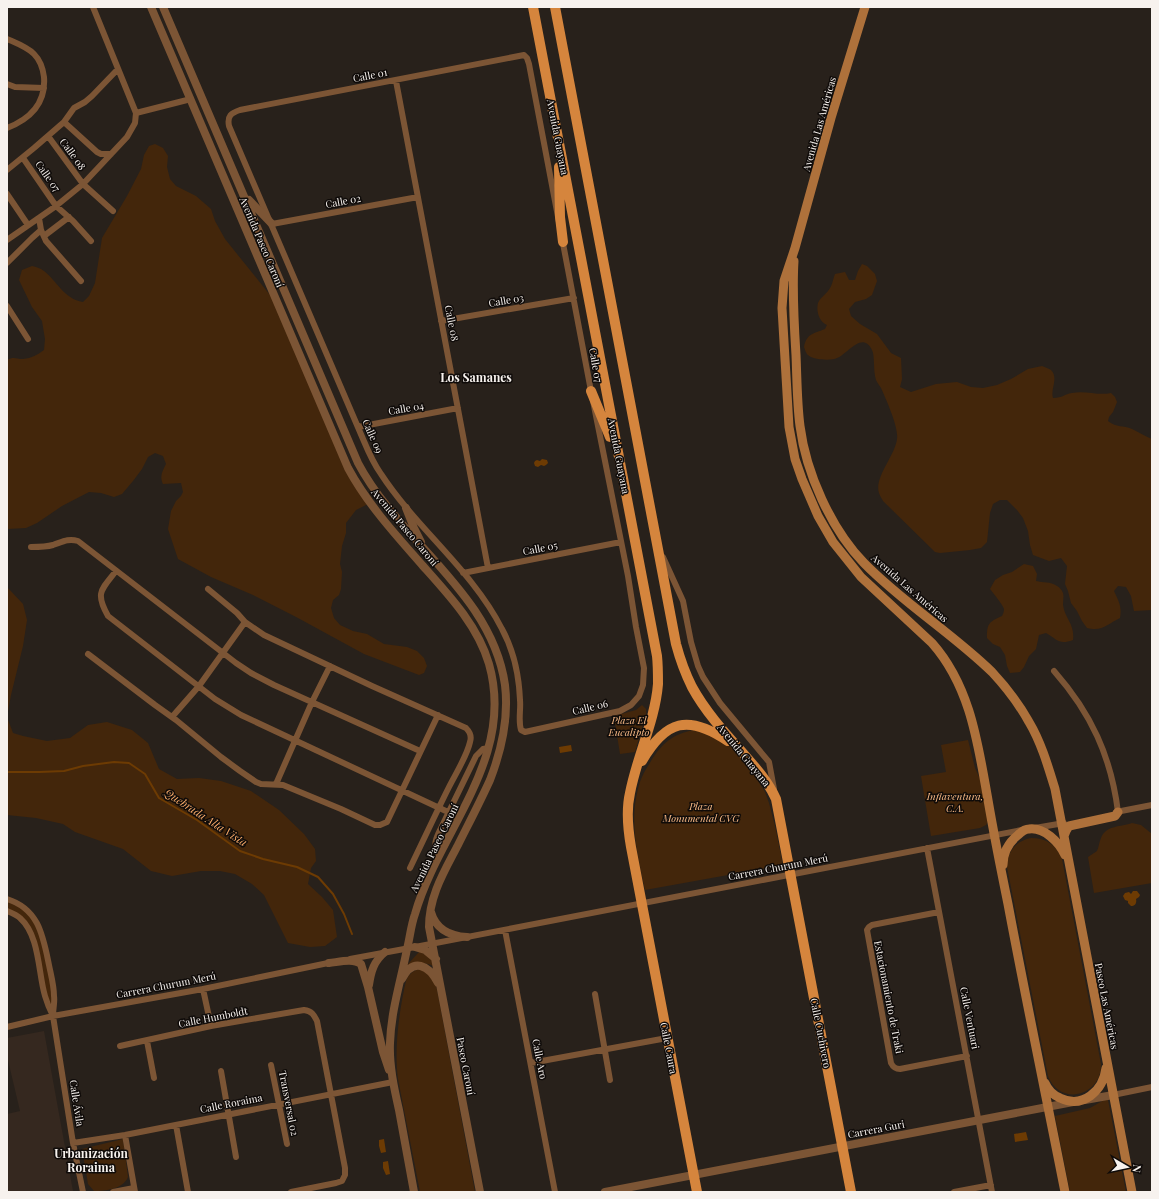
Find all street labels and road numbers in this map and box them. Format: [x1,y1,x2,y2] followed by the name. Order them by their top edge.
[352,65,389,85] street label: Calle 01
[799,75,839,174] street label: Avenida Las Américas
[544,97,572,176] street label: Avenida Guayana
[57,135,89,173] street label: Calle 08
[32,158,64,194] street label: Calle 07
[324,191,362,211] street label: Calle 02
[236,194,287,289] street label: Avenida Paseo Caroní
[487,290,525,310] street label: Calle 03
[442,304,462,342] street label: Calle 08
[586,347,606,383] street label: Calle 07
[387,398,425,418] street label: Calle 04
[605,416,633,495] street label: Avenida Guayana
[359,417,387,455] street label: Calle 09
[368,485,442,569] street label: Avenida Paseo Caroní
[521,538,559,558] street label: Calle 05
[868,550,951,625] street label: Avenida Las Américas
[571,696,609,718] street label: Calle 06
[714,720,774,789] street label: Avenida Guayana
[406,801,462,896] street label: Avenida Paseo Caroní
[727,850,829,884] street label: Carrera Churum Merú
[871,939,907,1055] street label: Estacionamiento de Traki
[1092,962,1122,1050] street label: Paseo Las Américas
[115,968,217,1002] street label: Carrera Churum Merú
[957,986,983,1050] street label: Calle Ventuari
[807,997,835,1070] street label: Calle Cuchivero
[177,1003,249,1031] street label: Calle Humboldt
[657,1021,681,1075] street label: Calle Caura
[454,1036,478,1096] street label: Paseo Caroní
[529,1038,551,1081] street label: Calle Aro
[276,1069,302,1137] street label: Transversal 02
[66,1079,88,1127] street label: Calle Ávila
[199,1090,263,1116] street label: Calle Roraima
[846,1117,906,1141] street label: Carrera Guri

